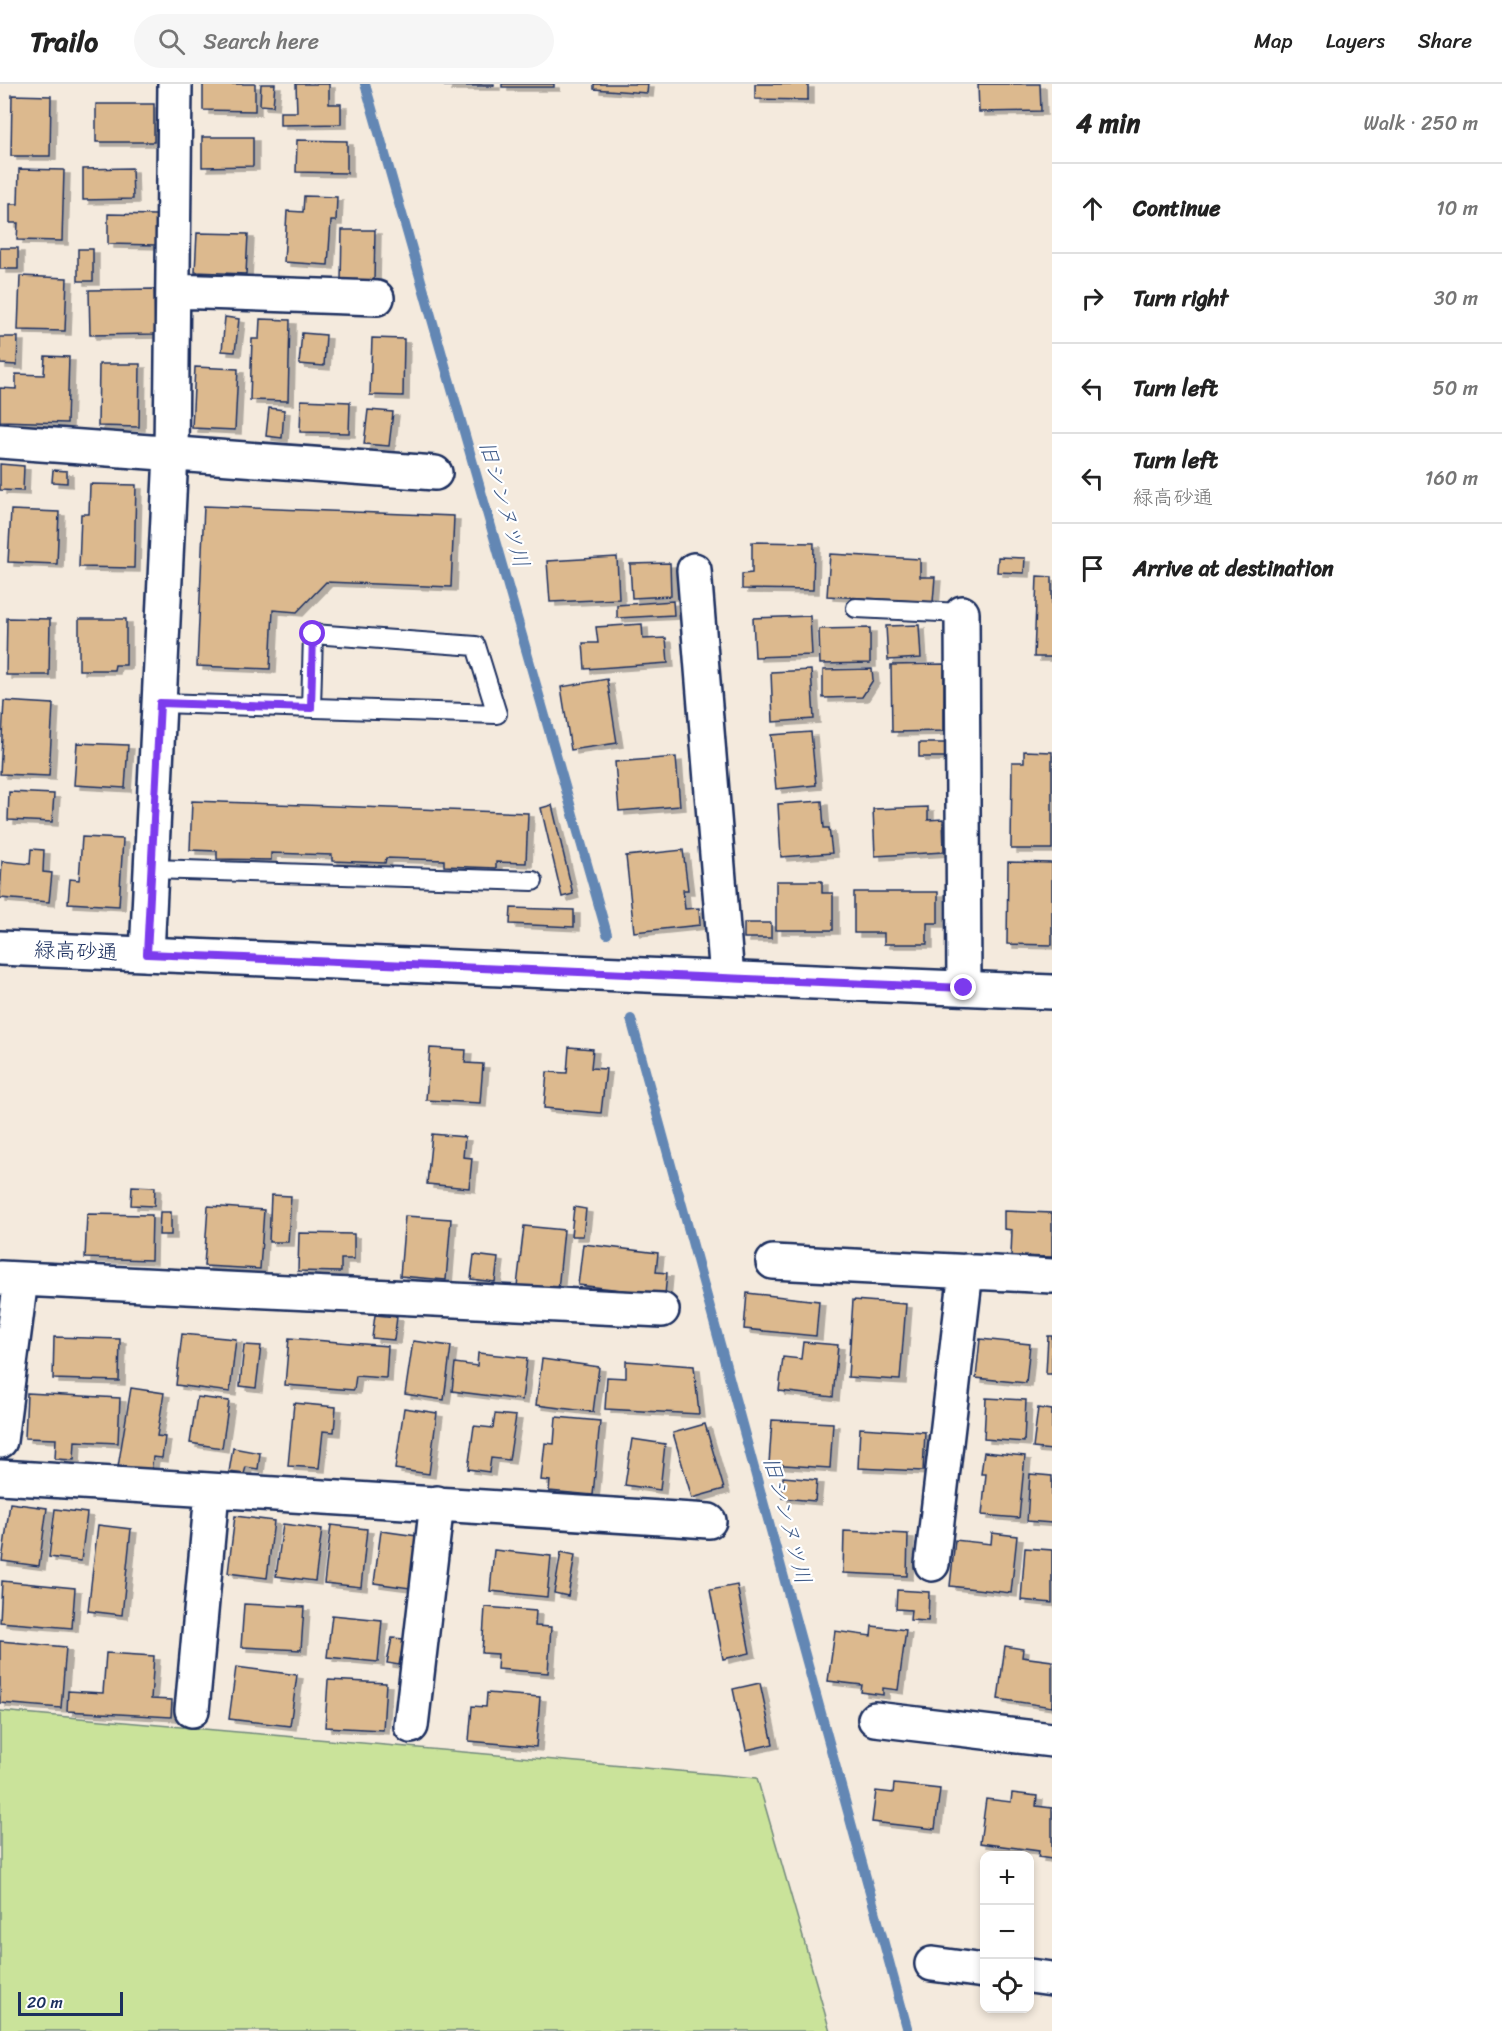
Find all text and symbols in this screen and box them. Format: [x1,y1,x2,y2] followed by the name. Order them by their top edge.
[134,14,554,68] search box
[30,17,98,66] text: Trailo
[203,22,319,61] text: Search here
[1254,22,1293,60] text: Map
[1326,22,1385,60] text: Layers
[1418,22,1472,60] text: Share
[155,25,188,58] icon: search
[1076,100,1140,146] text: 4 min
[1364,106,1478,141] text: Walk · 250 m
[1133,189,1221,228] text: Continue
[1436,191,1478,226] text: 10 m
[1076,192,1109,225] icon: ahead
[1133,279,1228,318] text: Turn right
[1434,281,1478,316] text: 30 m
[1076,282,1109,315] icon: right
[1133,369,1218,408] text: Turn left
[1433,371,1478,406] text: 50 m
[1076,372,1109,405] icon: left
[468,436,541,573] water label: 旧シンヌツ川
[1133,441,1218,480] text: Turn left
[1425,461,1478,496] text: 160 m
[1076,462,1109,495] icon: left
[1133,480,1213,515] text: 緑高砂通
[1133,549,1334,588] text: Arrive at destination
[1076,552,1109,585] icon: arrive
[299,620,325,646] route start
[33,931,119,971] street label: 緑高砂通
[950,974,976,1000] route end
[752,1452,823,1589] water label: 旧シンヌツ川
[980,1851,1034,2013] map controls
[980,1851,1034,1905] button: +
[980,1905,1034,1959] button: −
[980,1959,1034,2013] button: locate
[27,1988,63,2017] text: 20 m
[18,1989,123,2016] scale bar

